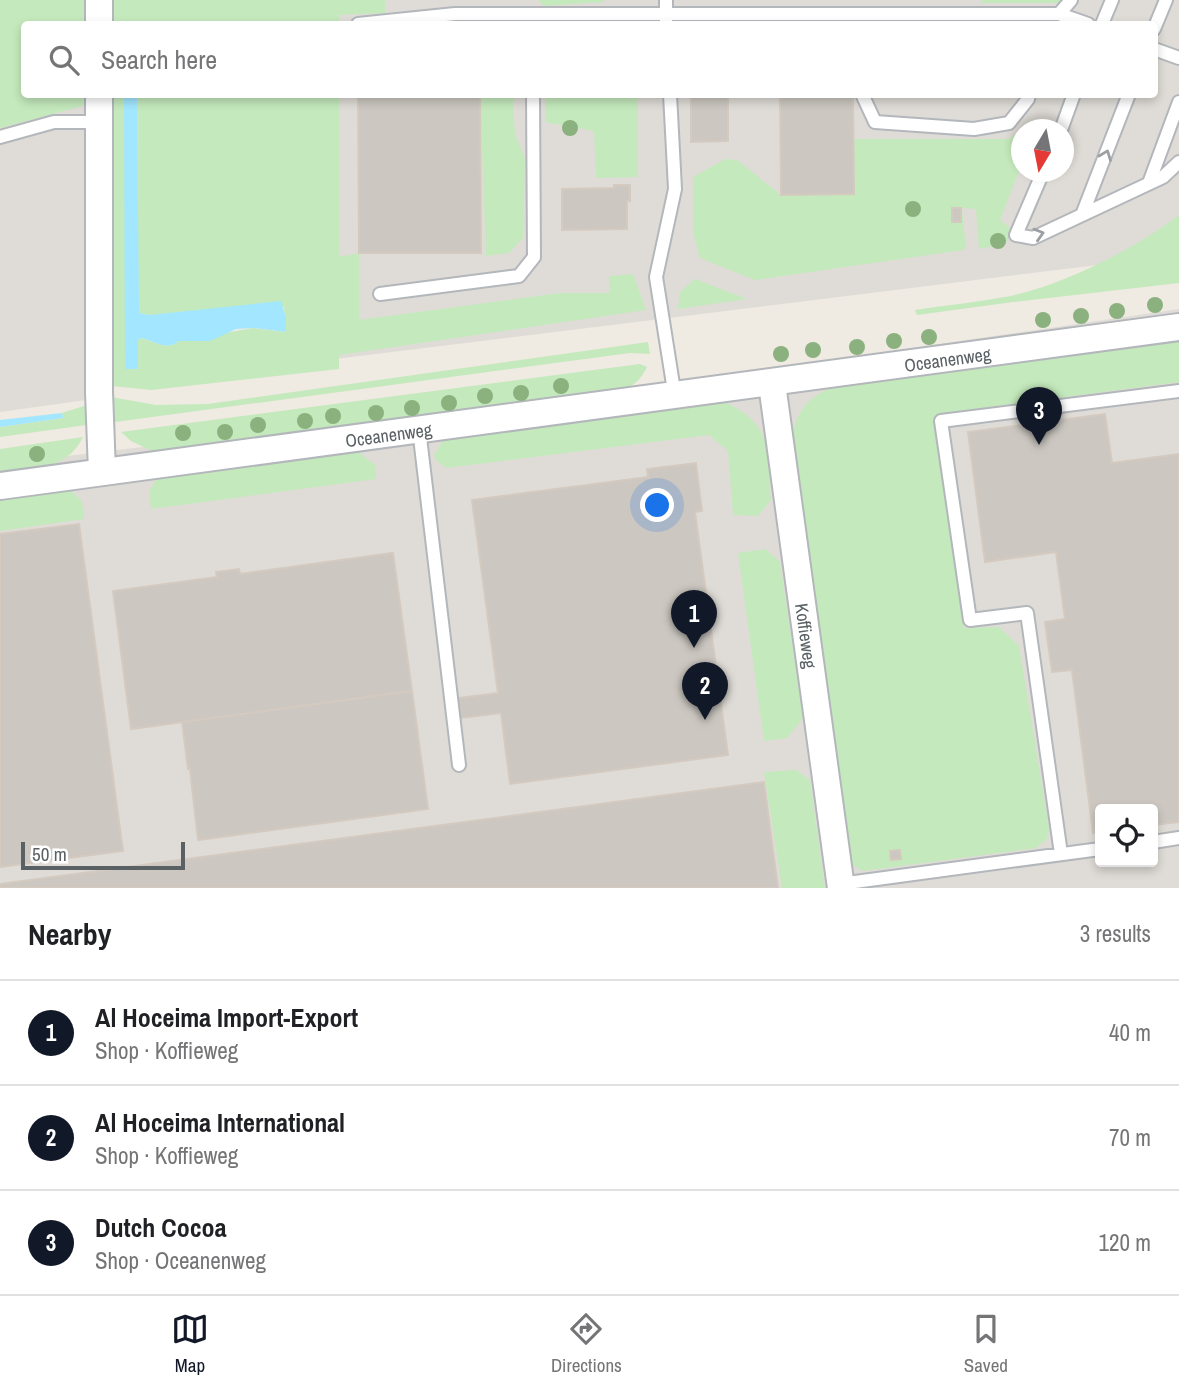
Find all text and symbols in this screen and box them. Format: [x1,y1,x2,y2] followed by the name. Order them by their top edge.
[21,21,1158,98] search box
[45,41,83,79] icon: search
[101,42,217,77] text: Search here
[1011,119,1074,182] north arrow
[1097,149,1111,161] one-way arrow
[1032,227,1044,242] one-way arrow
[903,341,993,377] street label: Oceanenweg
[1016,387,1062,445] pin: 3
[344,416,434,453] street label: Oceanenweg
[640,488,674,522] your location
[671,590,717,648] pin: 1
[790,602,823,671] street label: Koffieweg
[682,662,728,720] pin: 2
[1095,804,1158,867] map controls
[1095,804,1158,867] button: locate
[21,839,186,871] scale bar
[32,841,67,867] text: 50 m
[28,914,111,954] text: Nearby
[1080,918,1151,949] text: 3 results
[95,1000,358,1035] text: Al Hoceima Import-Export
[46,1017,56,1048] text: 1
[1109,1017,1151,1048] text: 40 m
[95,1035,238,1066] text: Shop · Koffieweg
[95,1105,345,1140] text: Al Hoceima International
[46,1122,56,1153] text: 2
[1109,1122,1151,1153] text: 70 m
[95,1140,238,1171] text: Shop · Koffieweg
[95,1210,226,1245] text: Dutch Cocoa
[46,1227,56,1258] text: 3
[1099,1227,1151,1258] text: 120 m
[95,1245,266,1276] text: Shop · Oceanenweg
[171,1310,209,1378] tab: Map
[551,1310,622,1378] tab: Directions
[964,1310,1008,1378] tab: Saved

